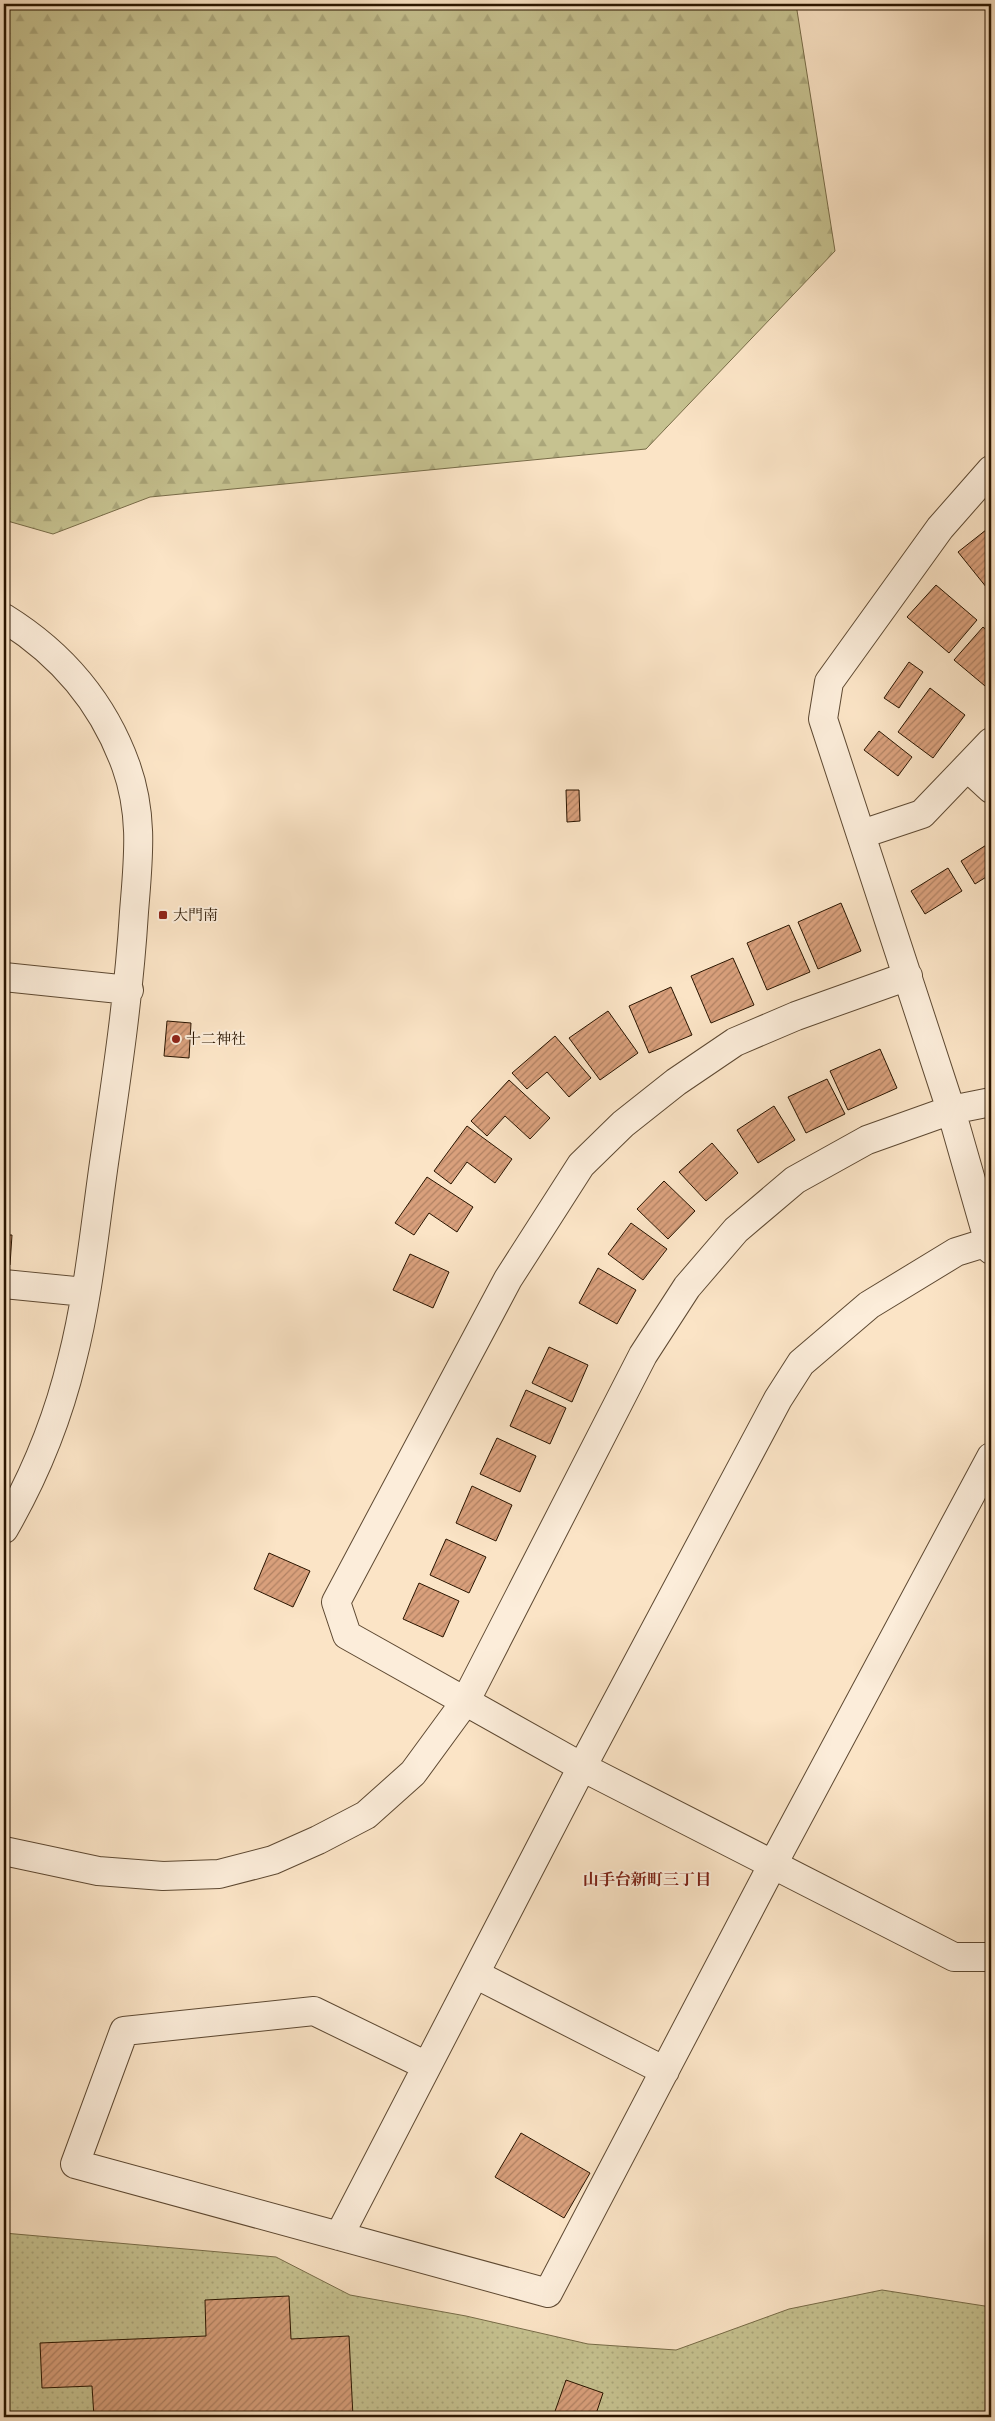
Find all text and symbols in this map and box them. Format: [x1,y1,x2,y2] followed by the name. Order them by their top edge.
[173,905,218,925] place label: 大門南
[157,909,169,921] marker: 大門南
[186,1029,246,1049] place label: 十二神社
[170,1033,182,1045] marker: 十二神社
[583,1869,711,1891] district label: 山手台新町三丁目

